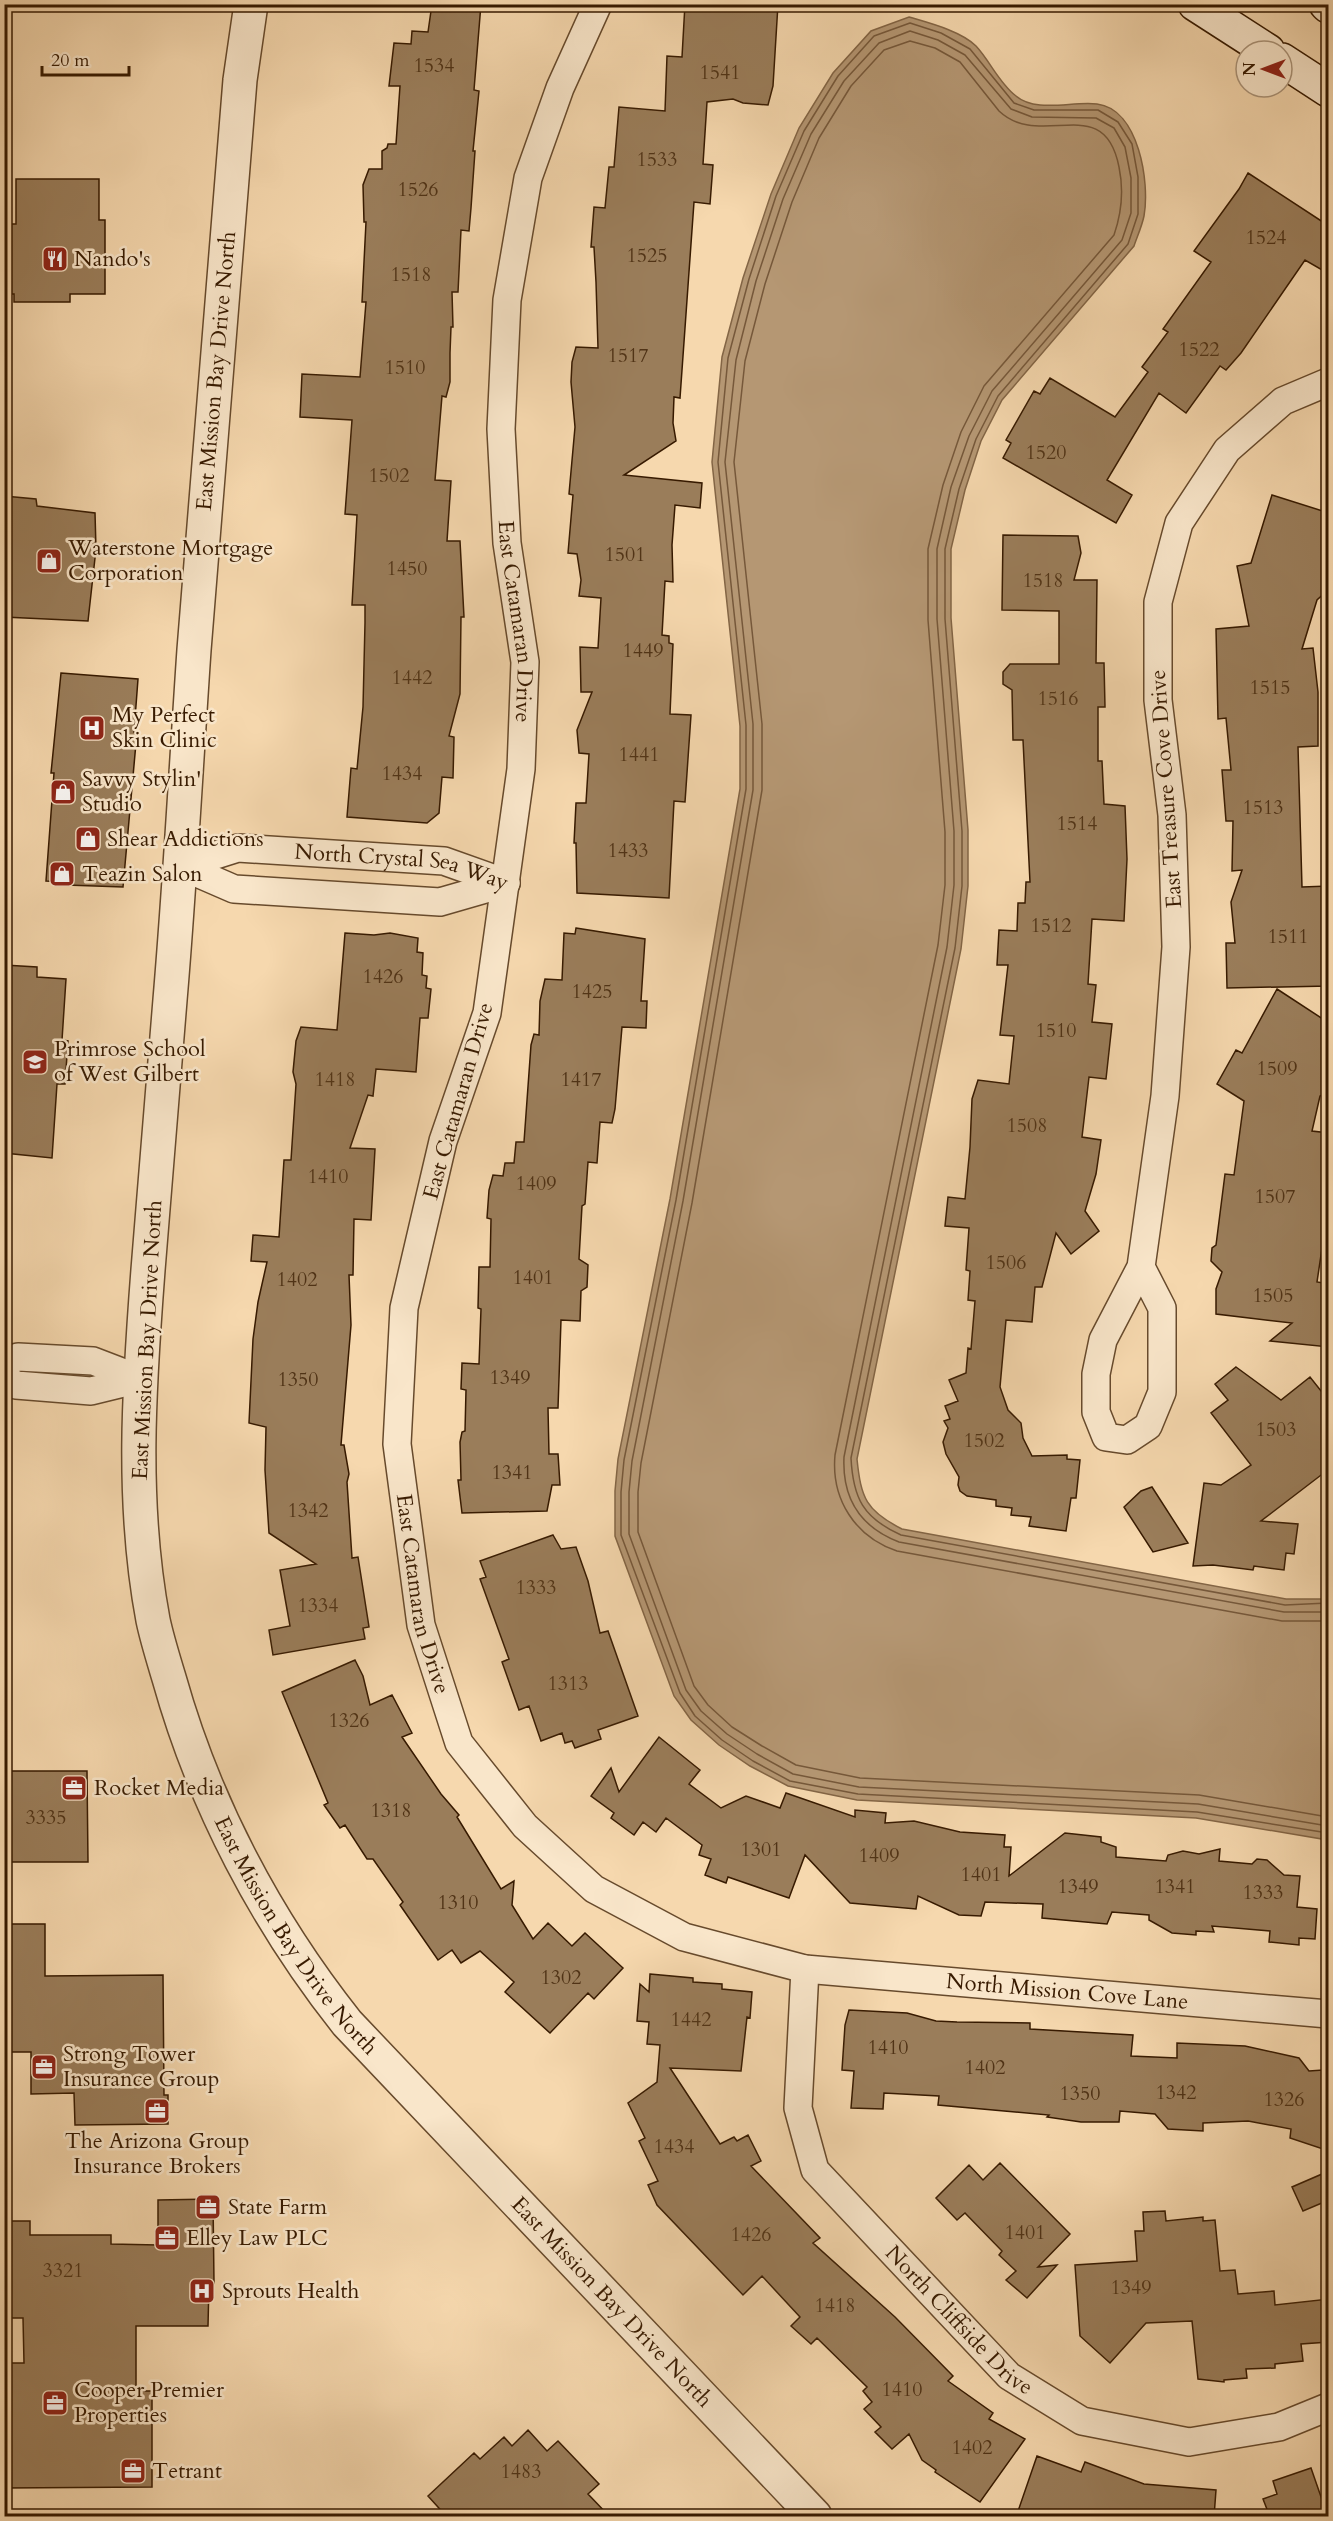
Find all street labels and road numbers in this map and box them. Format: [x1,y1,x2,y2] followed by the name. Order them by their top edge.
[189,230,243,512] street label: East Mission Bay Drive North
[491,520,540,723] street label: East Catamaran Drive
[1143,669,1189,909] street label: East Treasure Cove Drive
[293,837,513,898] street label: North Crystal Sea Way
[416,999,500,1203] street label: East Catamaran Drive
[125,1199,169,1481] street label: East Mission Bay Drive North
[389,1492,457,1698] street label: East Catamaran Drive
[207,1811,385,2061] street label: East Mission Bay Drive North
[945,1966,1190,2017] street label: North Mission Cove Lane
[504,2190,719,2414] street label: East Mission Bay Drive North
[879,2239,1039,2402] street label: North Cliffside Drive

